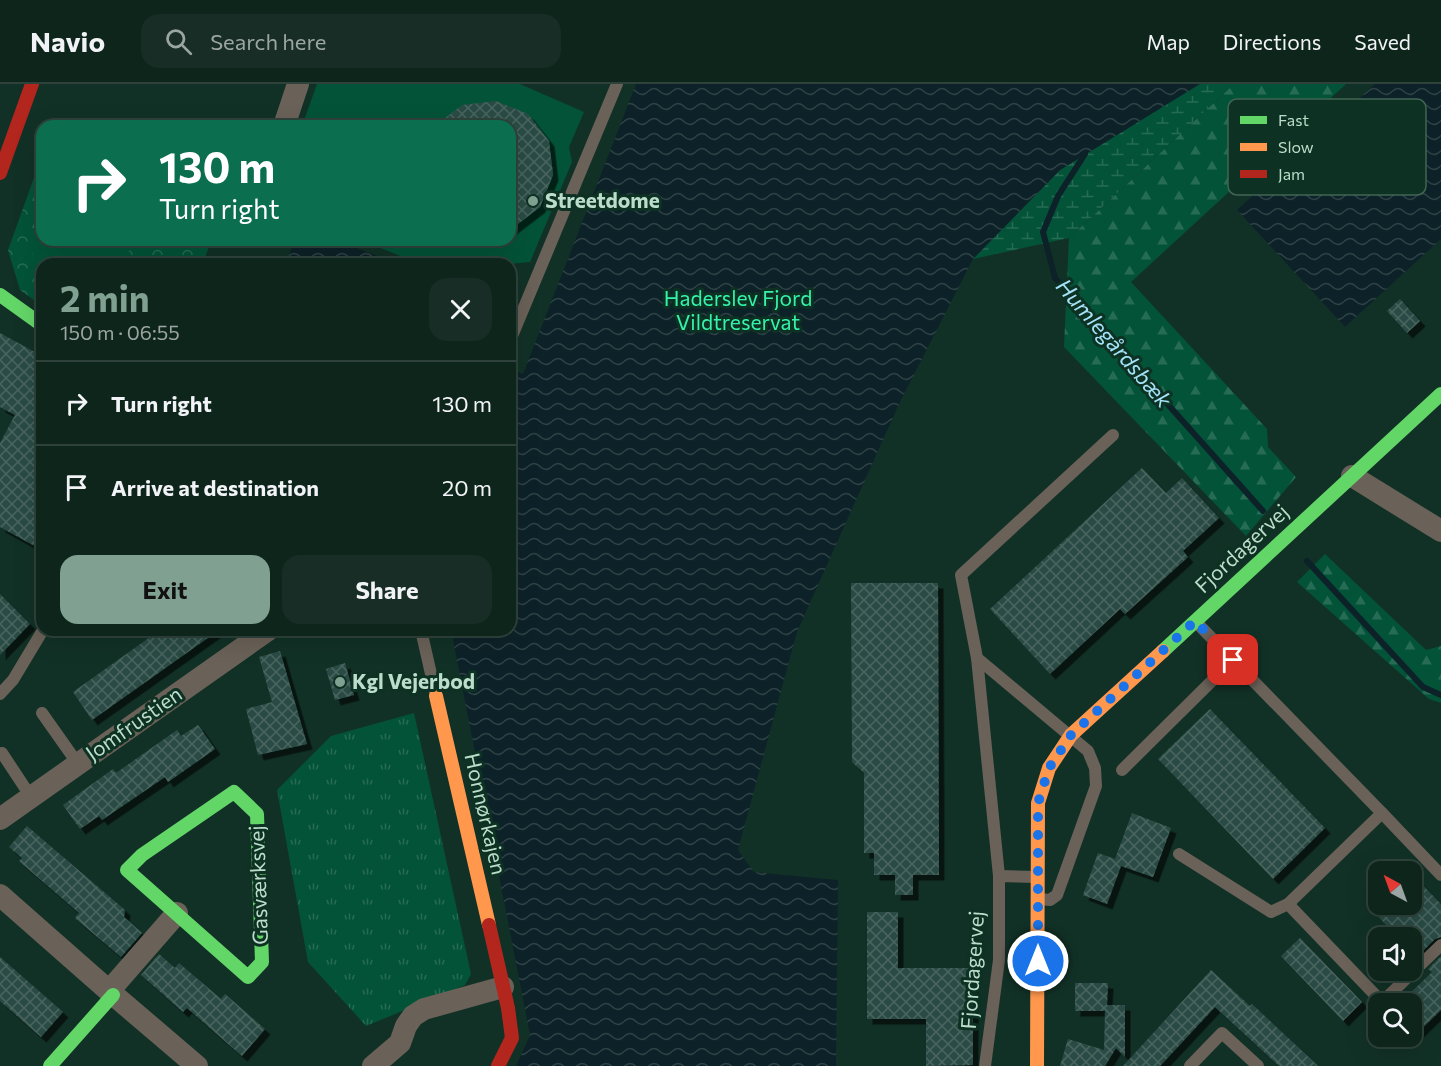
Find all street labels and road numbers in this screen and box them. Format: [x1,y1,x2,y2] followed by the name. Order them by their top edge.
[1189,498,1293,597] street label: Fjordagervej
[80,680,186,765] street label: Jomfrustien
[460,750,513,877] street label: Honnørkajen
[243,825,272,945] street label: Gasværksvej
[955,910,988,1030] street label: Fjordagervej

